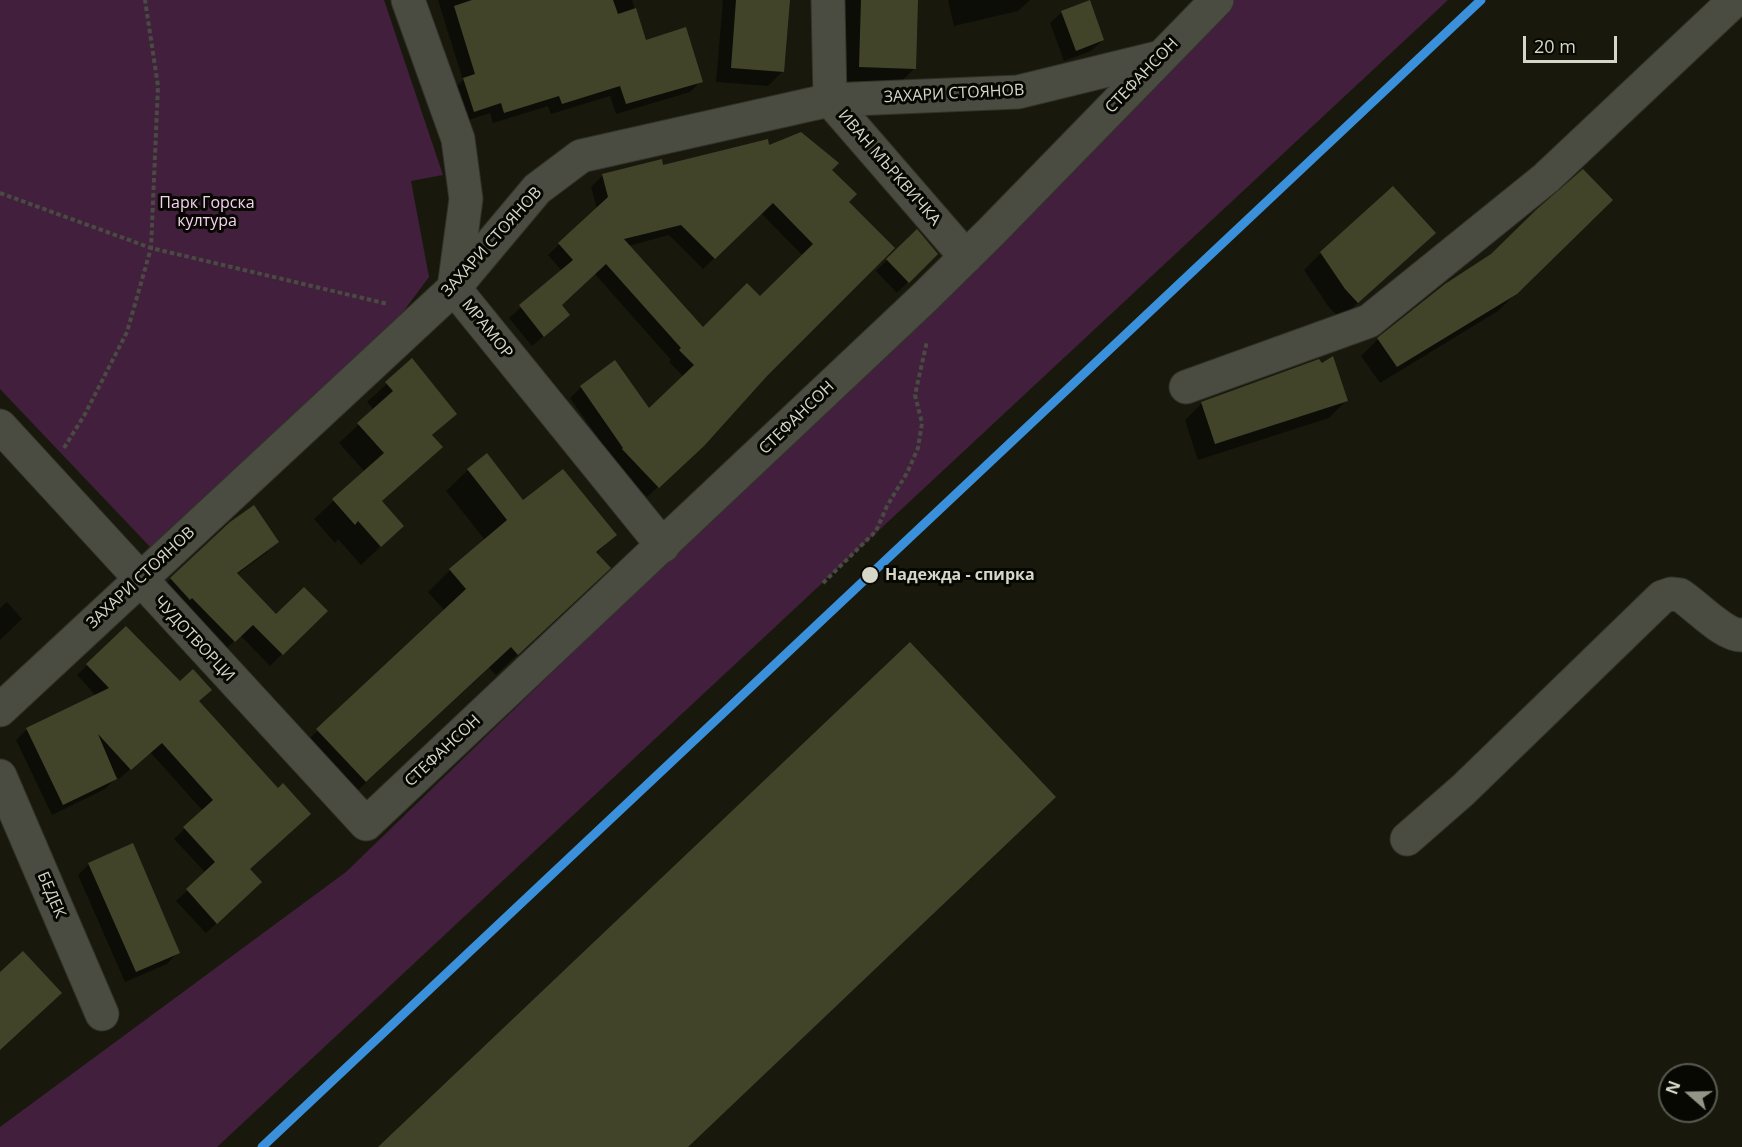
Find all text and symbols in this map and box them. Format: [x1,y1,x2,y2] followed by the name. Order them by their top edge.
[1526,24,1620,62] scale bar
[1534,34,1576,58] text: 20 m
[1101,35,1183,117] street label: СТЕФАНСОН
[883,81,1025,107] street label: ЗАХАРИ СТОЯНОВ
[834,106,944,230] street label: ИВАН МЪРКВИЧКА
[438,183,546,301] street label: ЗАХАРИ СТОЯНОВ
[159,193,255,231] park label: Парк Горска култура
[457,296,517,362] street label: МРАМОР
[756,377,838,459] street label: СТЕФАНСОН
[83,523,199,633] street label: ЗАХАРИ СТОЯНОВ
[860,565,880,585] marker: Надежда - спирка
[885,565,1035,585] place label: Надежда - спирка
[150,592,238,686] street label: ЧУДОТВОРЦИ
[401,711,485,791] street label: СТЕФАНСОН
[33,869,69,921] street label: БЕДЕК
[1658,1063,1718,1123] north arrow
[1660,1078,1686,1097] text: N

